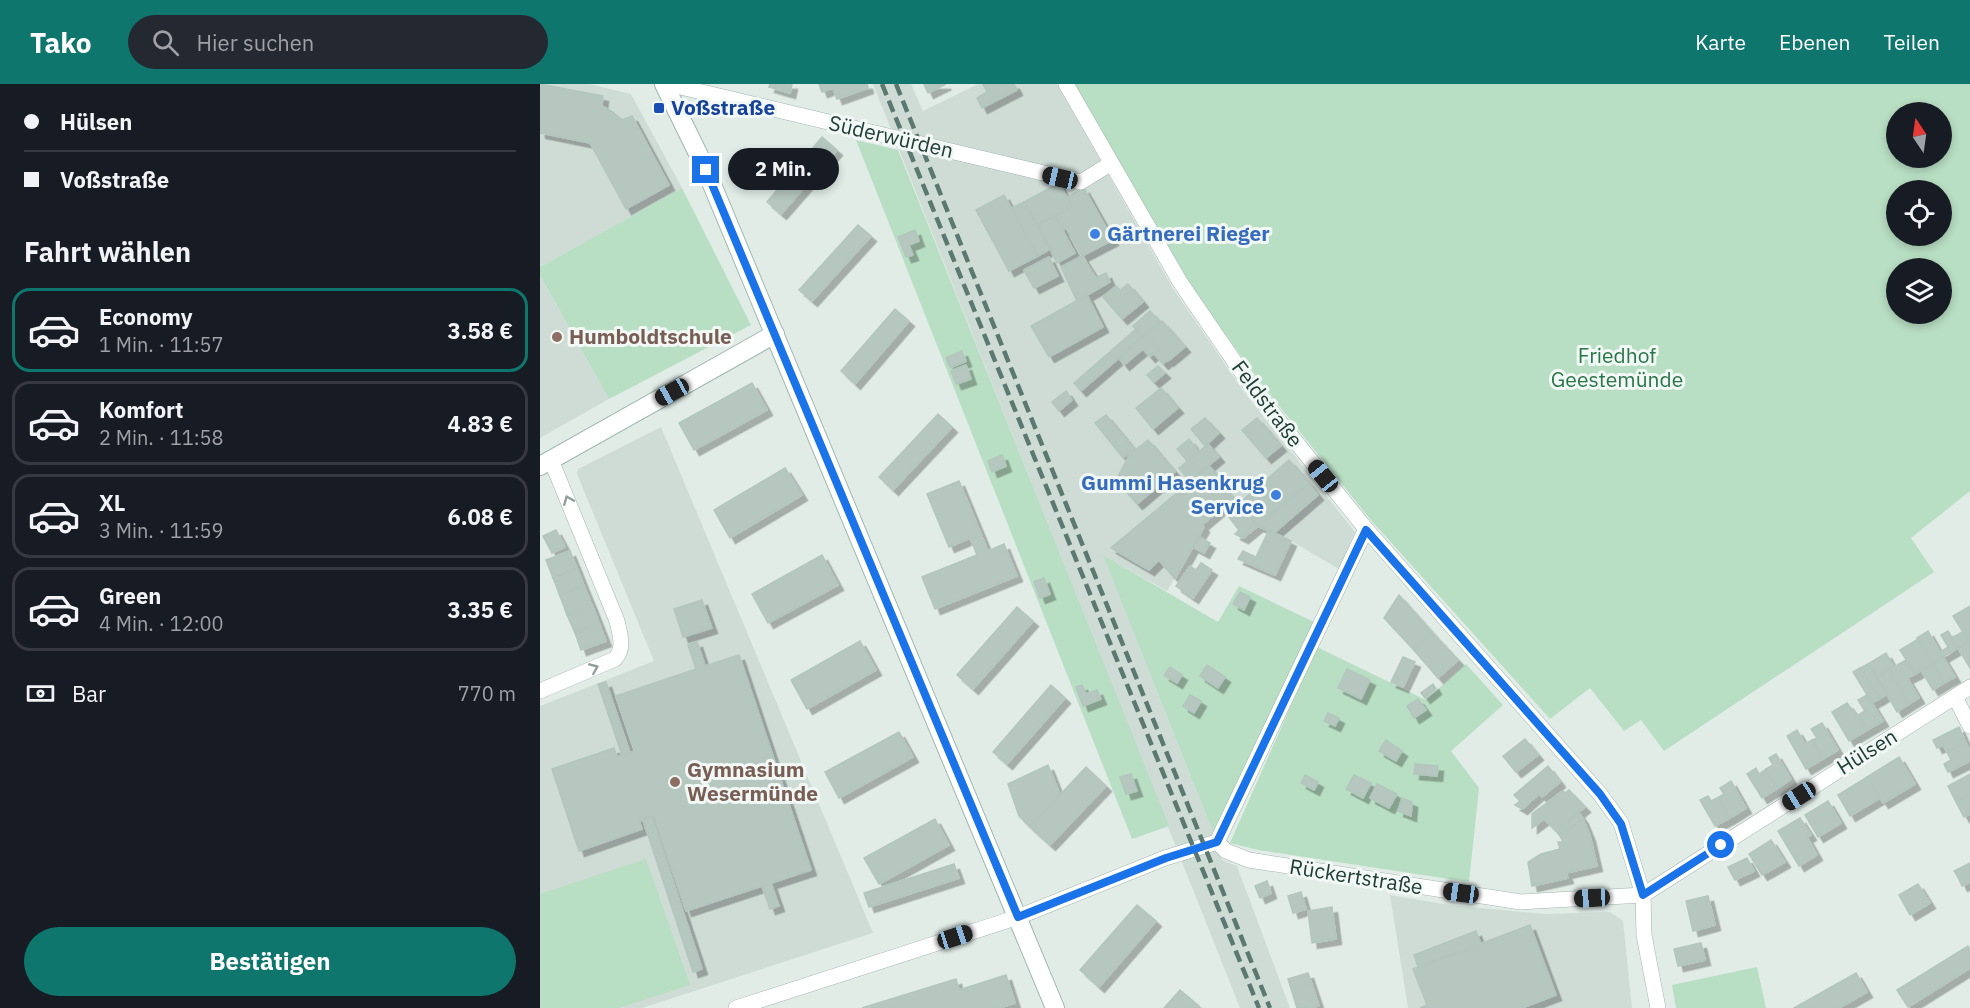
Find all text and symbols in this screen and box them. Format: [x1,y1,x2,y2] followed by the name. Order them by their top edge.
[128,15,548,69] search box
[30,24,92,61] text: Tako
[149,26,182,59] icon: search
[197,28,314,57] text: Hier suchen
[1695,28,1746,56] text: Karte
[1779,28,1850,56] text: Ebenen
[1883,28,1940,56] text: Teilen
[671,93,775,121] place label: Voßstraße
[652,101,666,115] marker: Voßstraße
[1886,102,1952,168] north arrow
[1886,102,1952,324] map controls
[60,107,132,136] text: Hülsen
[826,108,956,164] street label: Süderwürden
[727,149,838,191] callout: 2 Min.
[755,155,812,182] text: 2 Min.
[692,156,719,183] route end
[60,165,169,194] text: Voßstraße
[1040,165,1080,191] car
[1886,180,1952,246] button: locate
[1107,219,1270,247] place label: Gärtnerei Rieger
[1088,227,1102,241] marker: Gärtnerei Rieger
[24,234,191,269] text: Fahrt wählen
[1886,258,1952,324] button: layers
[99,302,193,331] text: Economy
[27,303,81,357] icon: car
[448,316,513,345] text: 3.58 €
[569,322,732,350] place label: Humboldtschule
[550,330,564,344] marker: Humboldtschule
[99,331,224,358] text: 1 Min. · 11:57
[1551,341,1683,393] park label: Friedhof Geestemünde
[1226,354,1310,453] street label: Feldstraße
[652,375,692,409] car
[99,395,184,424] text: Komfort
[27,396,81,450] icon: car
[448,409,513,438] text: 4.83 €
[99,424,224,451] text: 2 Min. · 11:58
[1305,456,1341,496] car
[1081,468,1264,520] place label: Gummi Hasenkrug Service
[99,488,125,517] text: XL
[1269,488,1283,502] marker: Gummi Hasenkrug Service
[27,489,81,543] icon: car
[563,495,575,506] one-way arrow
[448,502,513,531] text: 6.08 €
[99,517,224,544] text: 3 Min. · 11:59
[99,581,161,610] text: Green
[27,582,81,636] icon: car
[448,595,513,624] text: 3.35 €
[99,610,224,637] text: 4 Min. · 12:00
[588,663,599,675] one-way arrow
[24,677,57,710] icon: cash
[72,679,106,708] text: Bar
[458,680,516,707] text: 770 m
[1831,722,1902,781] street label: Hülsen
[687,755,818,807] place label: Gymnasium Wesermünde
[668,775,682,789] marker: Gymnasium Wesermünde
[1779,779,1819,813] car
[1707,831,1734,858] route start
[1287,852,1425,900] street label: Rückertstraße
[1442,882,1480,904] car
[1574,888,1610,908] car
[935,923,975,951] car
[24,927,516,996] button: Bestätigen

